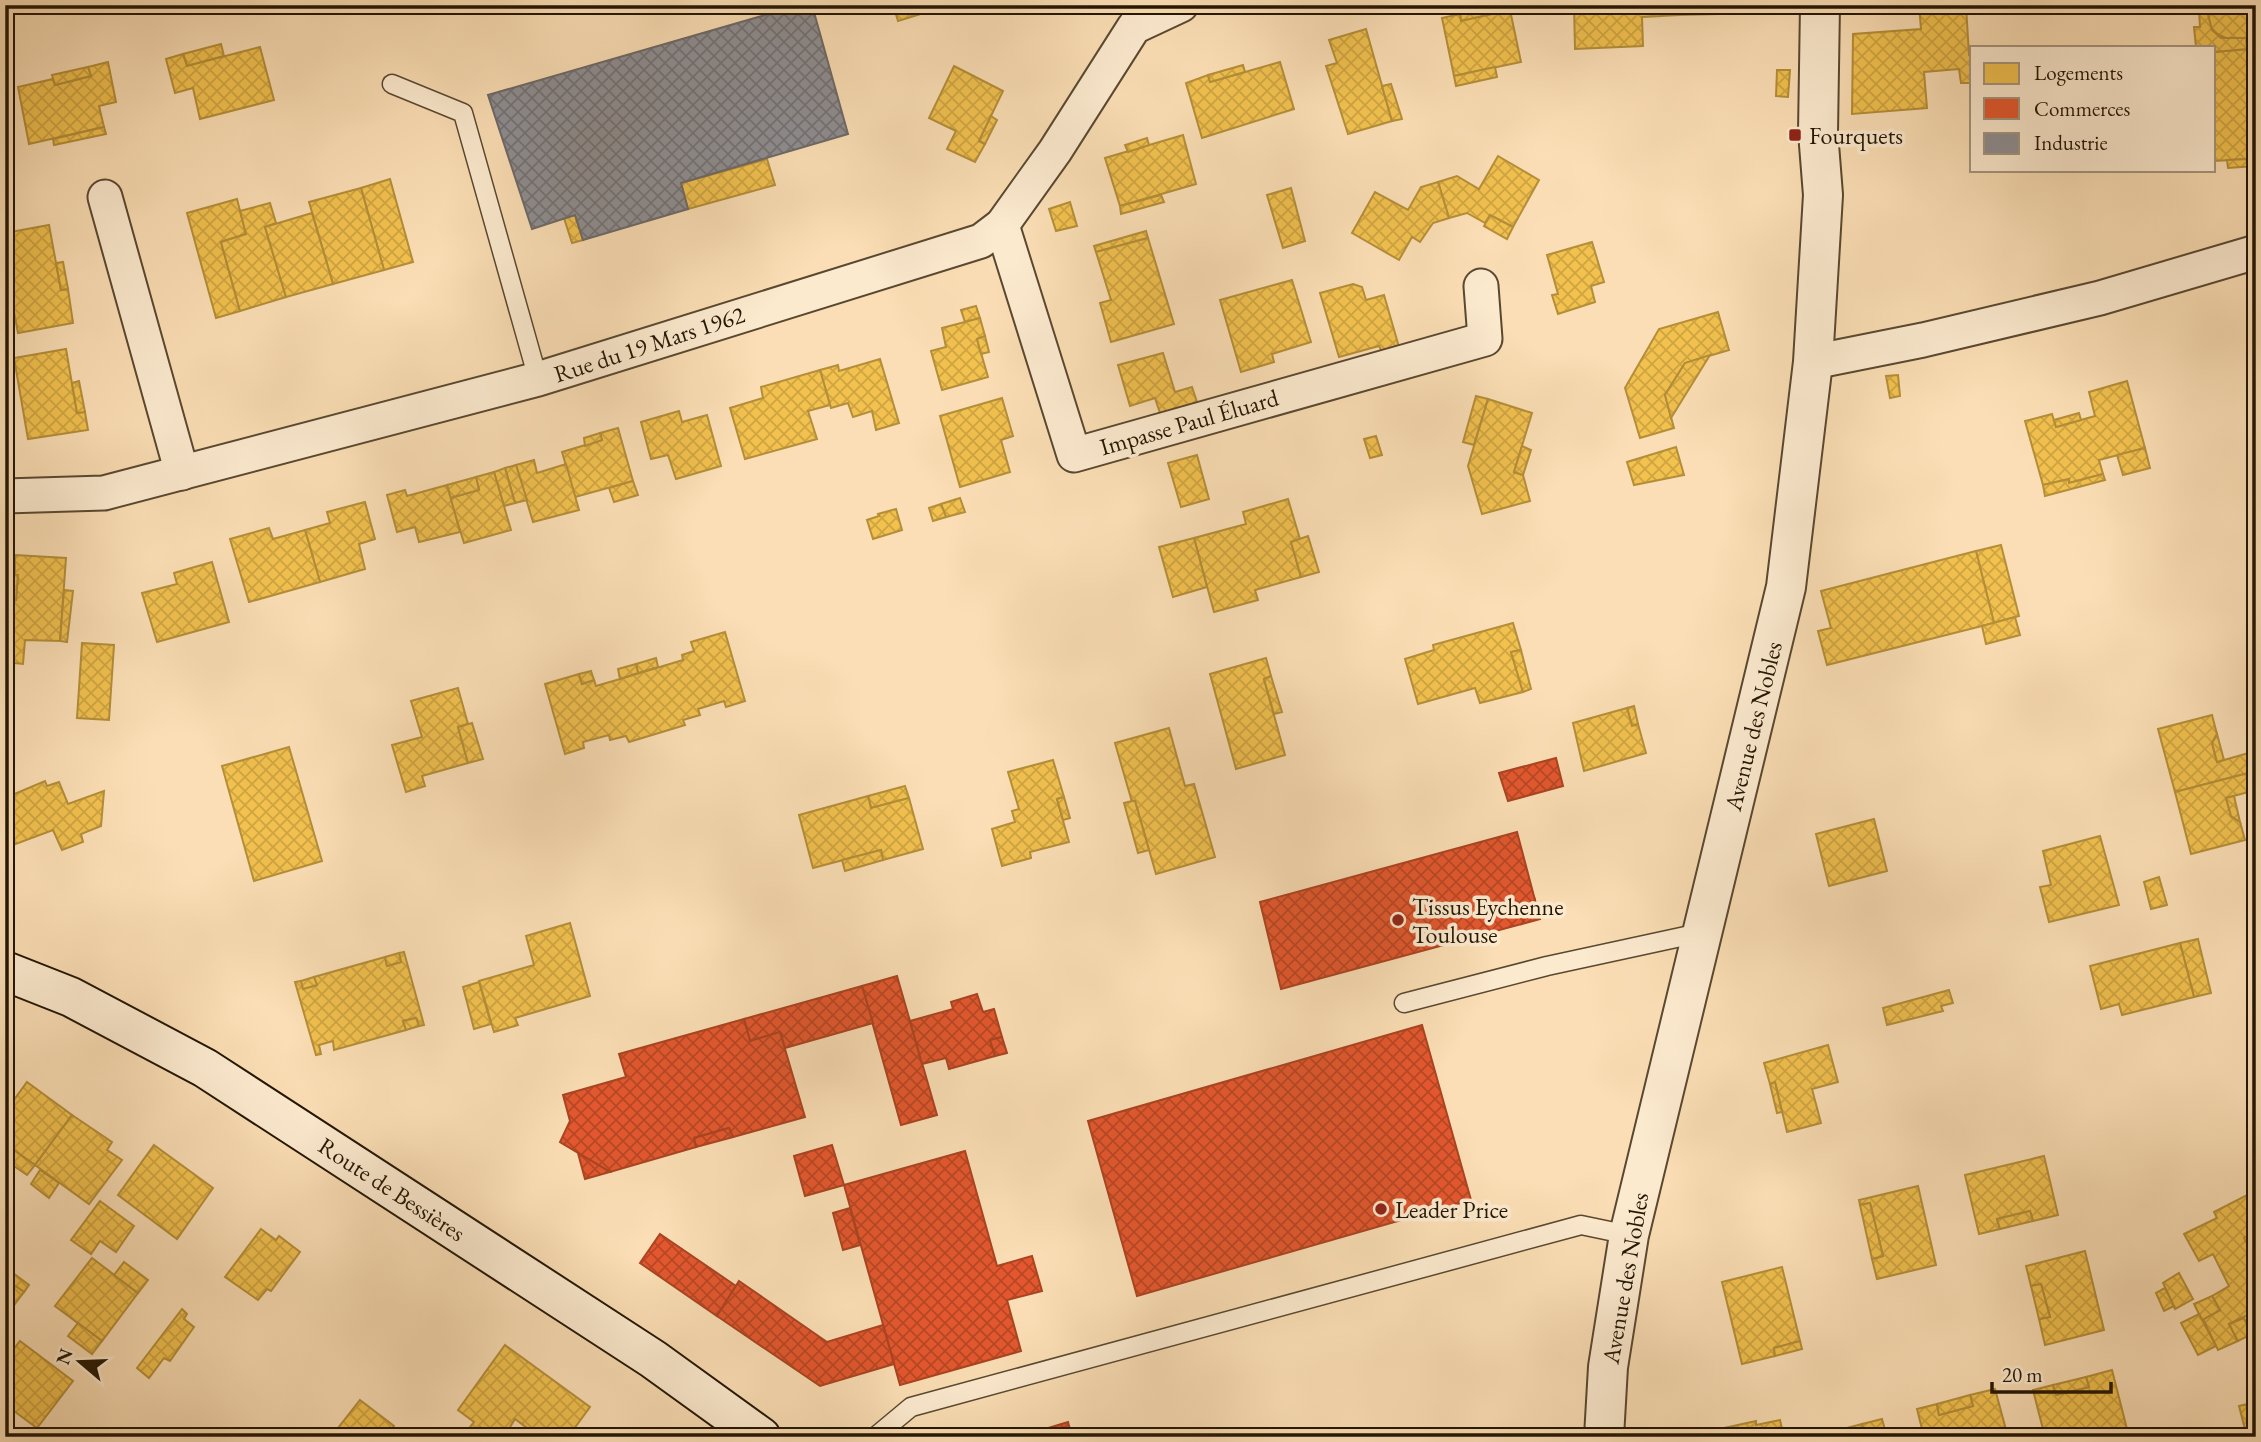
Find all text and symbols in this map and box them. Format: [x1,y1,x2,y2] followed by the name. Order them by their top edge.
[1970,46,2216,172] legend
[2034,59,2123,86] text: Logements
[2034,95,2131,122] text: Commerces
[1809,120,1903,151] place label: Fourquets
[1787,127,1803,143] marker: Fourquets
[2034,129,2108,156] text: Industrie
[550,298,749,389] street label: Rue du 19 Mars 1962
[1096,381,1283,462] street label: Impasse Paul Éluard
[1717,638,1789,815] street label: Avenue des Nobles
[1412,891,1564,950] place label: Tissus Eychenne Toulouse
[1390,912,1406,928] marker: Tissus Eychenne Toulouse
[313,1130,471,1248] street label: Route de Bessières
[1594,1190,1655,1367] street label: Avenue des Nobles
[1395,1194,1508,1225] place label: Leader Price
[1373,1201,1389,1217] marker: Leader Price
[46,1326,116,1396] north arrow
[50,1345,79,1368] text: N
[1992,1351,2110,1395] scale bar
[2002,1361,2043,1388] text: 20 m

